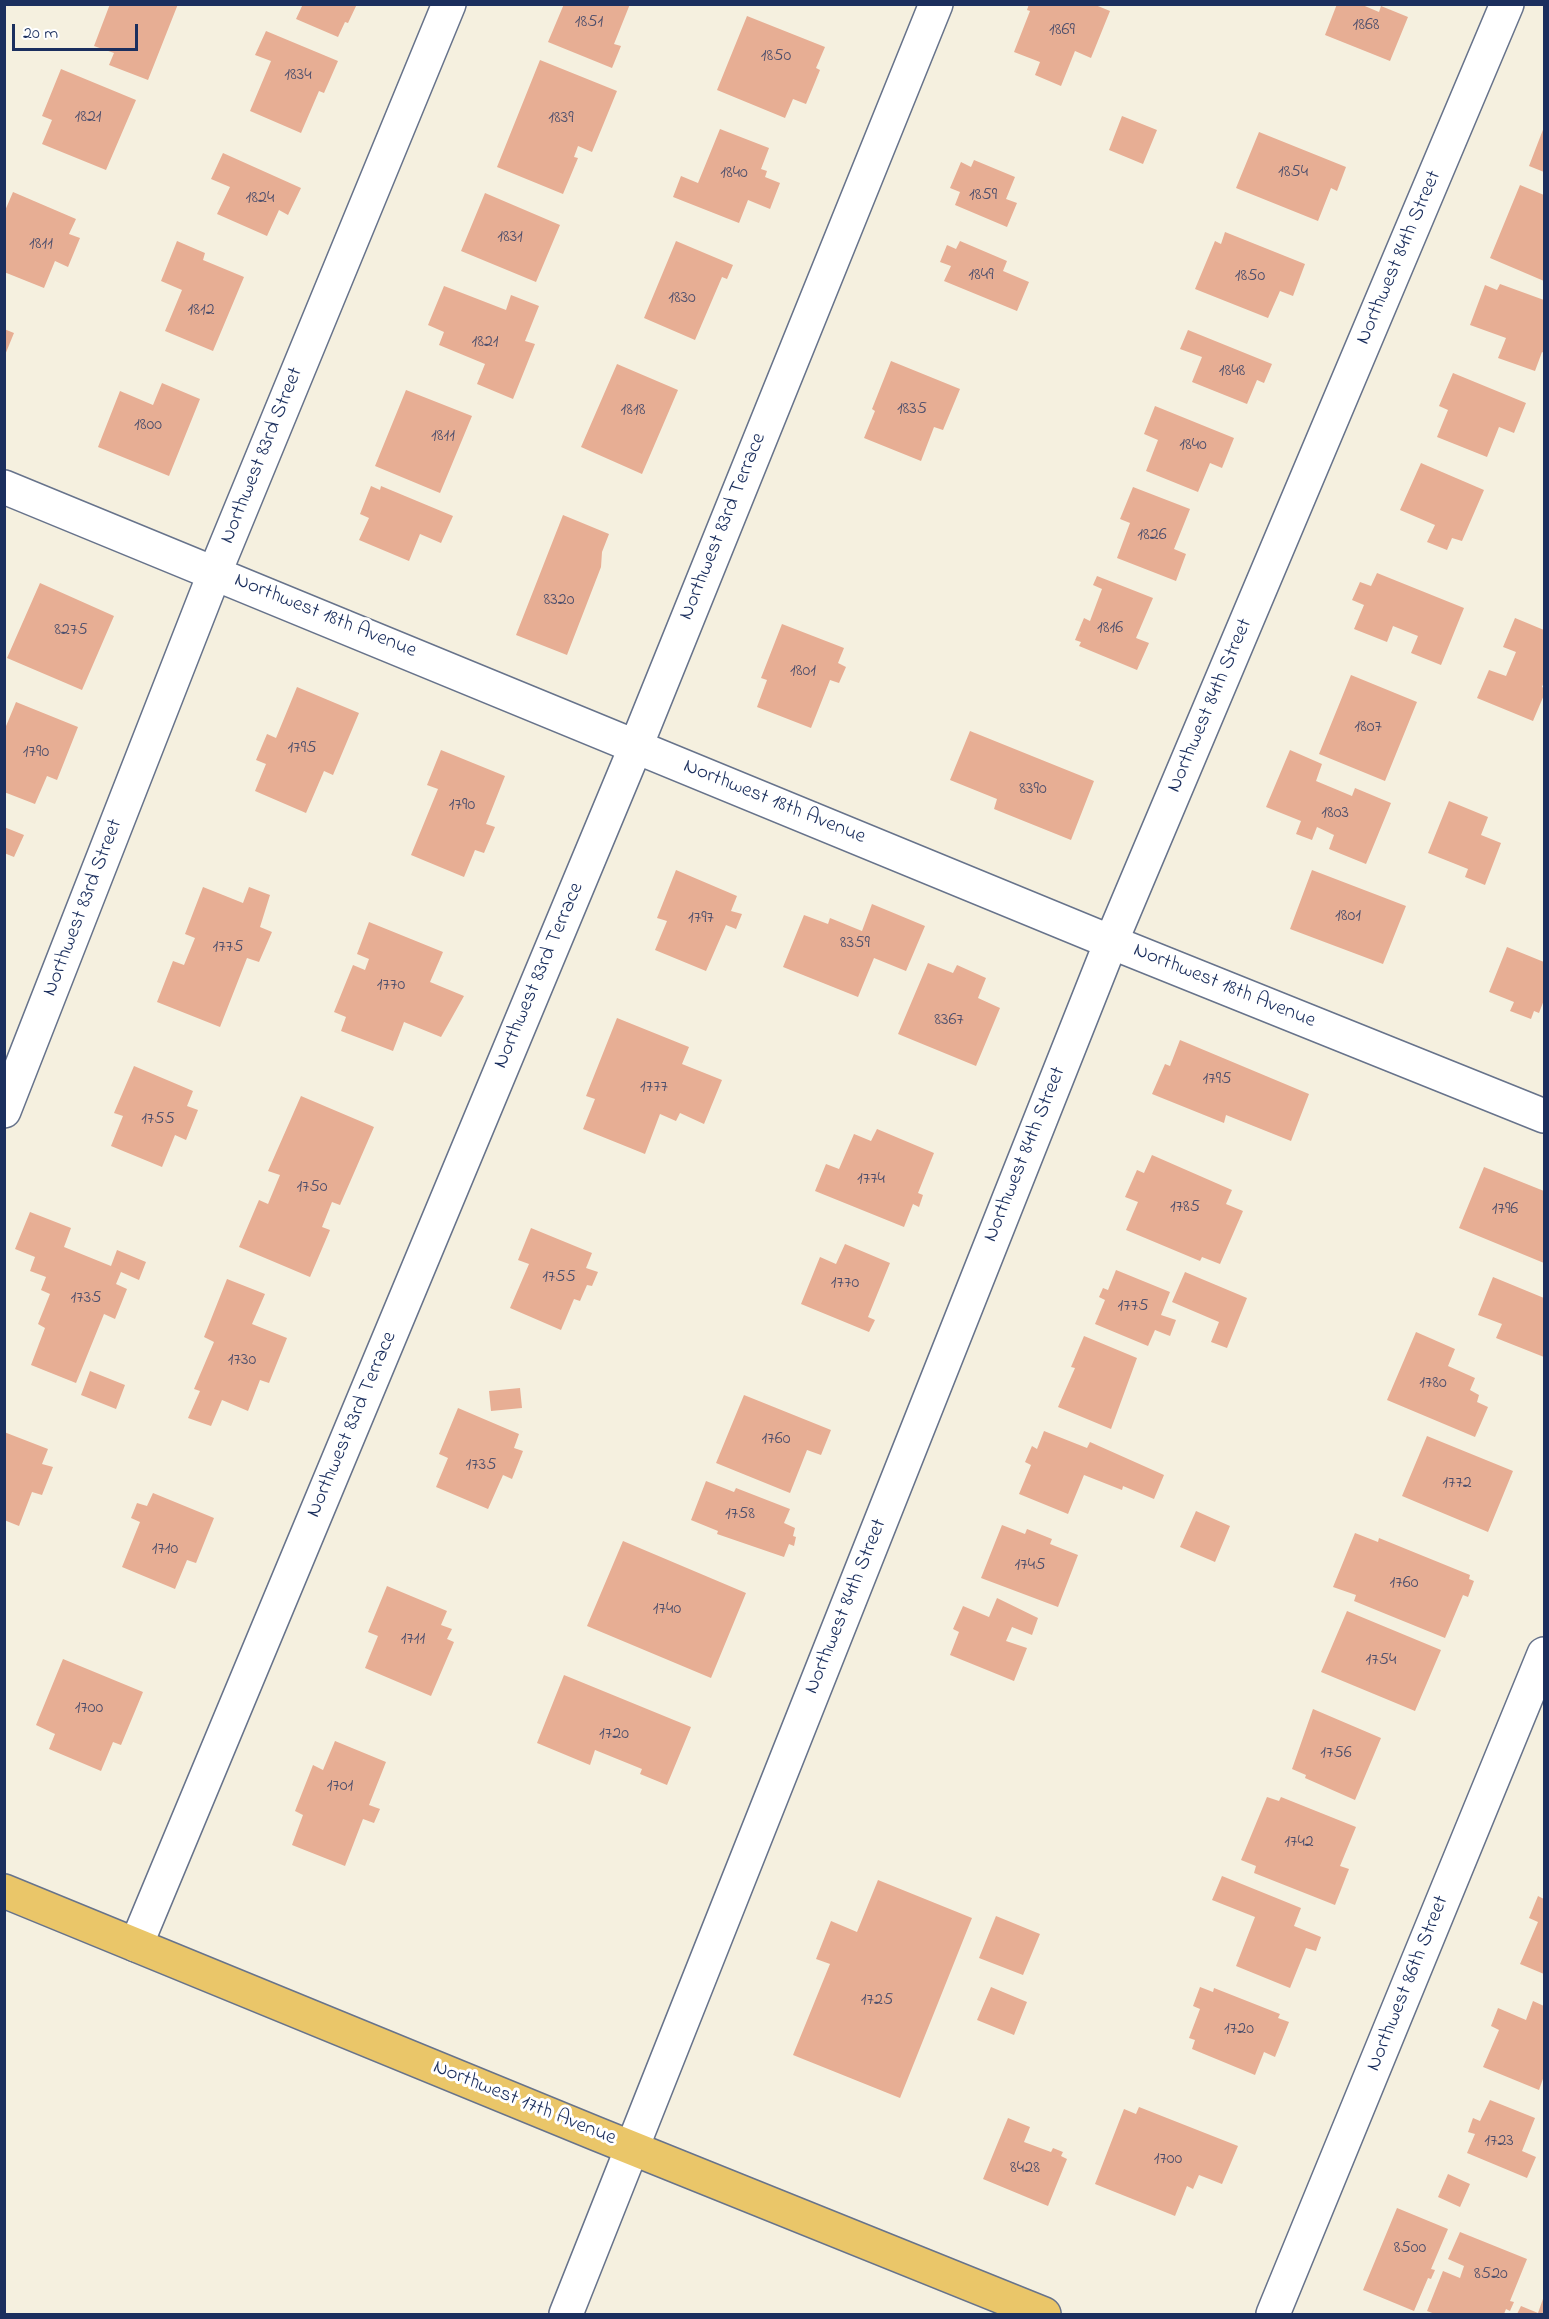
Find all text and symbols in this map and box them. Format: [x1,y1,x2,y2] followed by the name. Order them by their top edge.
[15,12,141,50] scale bar
[575,12,603,34] house number: 1851
[1352,15,1380,37] house number: 1868
[1049,20,1075,42] house number: 1869
[23,21,58,47] text: 20 m
[761,46,791,68] house number: 1850
[284,65,312,87] house number: 1834
[74,107,102,129] house number: 1821
[548,108,574,130] house number: 1839
[1278,162,1308,184] house number: 1854
[720,163,748,185] house number: 1840
[1352,167,1448,349] street label: Northwest 84th Street
[969,185,997,207] house number: 1859
[246,188,274,210] house number: 1824
[497,227,523,249] house number: 1831
[29,234,53,256] house number: 1811
[968,265,994,287] house number: 1849
[1235,266,1265,288] house number: 1850
[668,288,696,310] house number: 1830
[187,300,215,322] house number: 1812
[471,332,499,354] house number: 1821
[1219,361,1245,383] house number: 1848
[216,364,310,548] street label: Northwest 83rd Street
[897,399,927,421] house number: 1835
[621,400,645,422] house number: 1818
[134,415,162,437] house number: 1800
[431,426,455,448] house number: 1811
[675,430,773,624] street label: Northwest 83rd Terrace
[1179,435,1207,457] house number: 1840
[1137,525,1167,547] house number: 1826
[230,569,420,665] street label: Northwest 18th Avenue
[544,590,574,612] house number: 8320
[1163,615,1259,797] street label: Northwest 84th Street
[1097,618,1123,640] house number: 1816
[54,620,88,642] house number: 8275
[790,661,816,683] house number: 1801
[1354,717,1382,739] house number: 1807
[288,738,316,760] house number: 1795
[23,742,49,764] house number: 1790
[679,755,869,851] street label: Northwest 18th Avenue
[1019,779,1047,801] house number: 8390
[449,795,475,817] house number: 1790
[1321,803,1349,825] house number: 1803
[39,816,129,1000] street label: Northwest 83rd Street
[489,879,591,1073] street label: Northwest 83rd Terrace
[1335,906,1361,928] house number: 1801
[688,908,714,930] house number: 1797
[840,933,870,955] house number: 8359
[213,937,243,959] house number: 1775
[1129,939,1319,1035] street label: Northwest 18th Avenue
[377,975,405,997] house number: 1770
[934,1010,964,1032] house number: 8367
[979,1064,1073,1246] street label: Northwest 84th Street
[1203,1069,1231,1091] house number: 1795
[640,1077,668,1099] house number: 1777
[141,1109,175,1131] house number: 1755
[857,1169,885,1191] house number: 1774
[296,1177,328,1199] house number: 1750
[1170,1197,1200,1219] house number: 1785
[1492,1199,1518,1221] house number: 1796
[542,1267,576,1289] house number: 1755
[831,1273,859,1295] house number: 1770
[71,1288,101,1310] house number: 1735
[1118,1296,1148,1318] house number: 1775
[302,1328,404,1522] street label: Northwest 83rd Terrace
[228,1350,256,1372] house number: 1730
[1419,1373,1447,1395] house number: 1780
[762,1429,790,1451] house number: 1760
[466,1455,496,1477] house number: 1735
[1442,1473,1472,1495] house number: 1772
[725,1504,755,1526] house number: 1758
[800,1516,894,1698] street label: Northwest 84th Street
[152,1539,178,1561] house number: 1710
[1015,1555,1045,1577] house number: 1745
[1390,1573,1418,1595] house number: 1760
[653,1599,681,1621] house number: 1740
[401,1629,425,1651] house number: 1711
[1366,1650,1396,1672] house number: 1754
[75,1698,103,1720] house number: 1700
[599,1724,629,1746] house number: 1720
[1320,1743,1352,1765] house number: 1756
[327,1776,353,1798] house number: 1701
[1284,1832,1314,1854] house number: 1742
[1362,1893,1456,2075] street label: Northwest 86th Street
[861,1990,893,2012] house number: 1725
[1224,2019,1254,2041] house number: 1720
[429,2056,619,2152] street label: Northwest 17th Avenue
[1484,2131,1514,2153] house number: 1723
[1154,2149,1182,2171] house number: 1700
[1010,2158,1040,2180] house number: 8428
[1394,2238,1426,2260] house number: 8500
[1474,2264,1508,2286] house number: 8520

